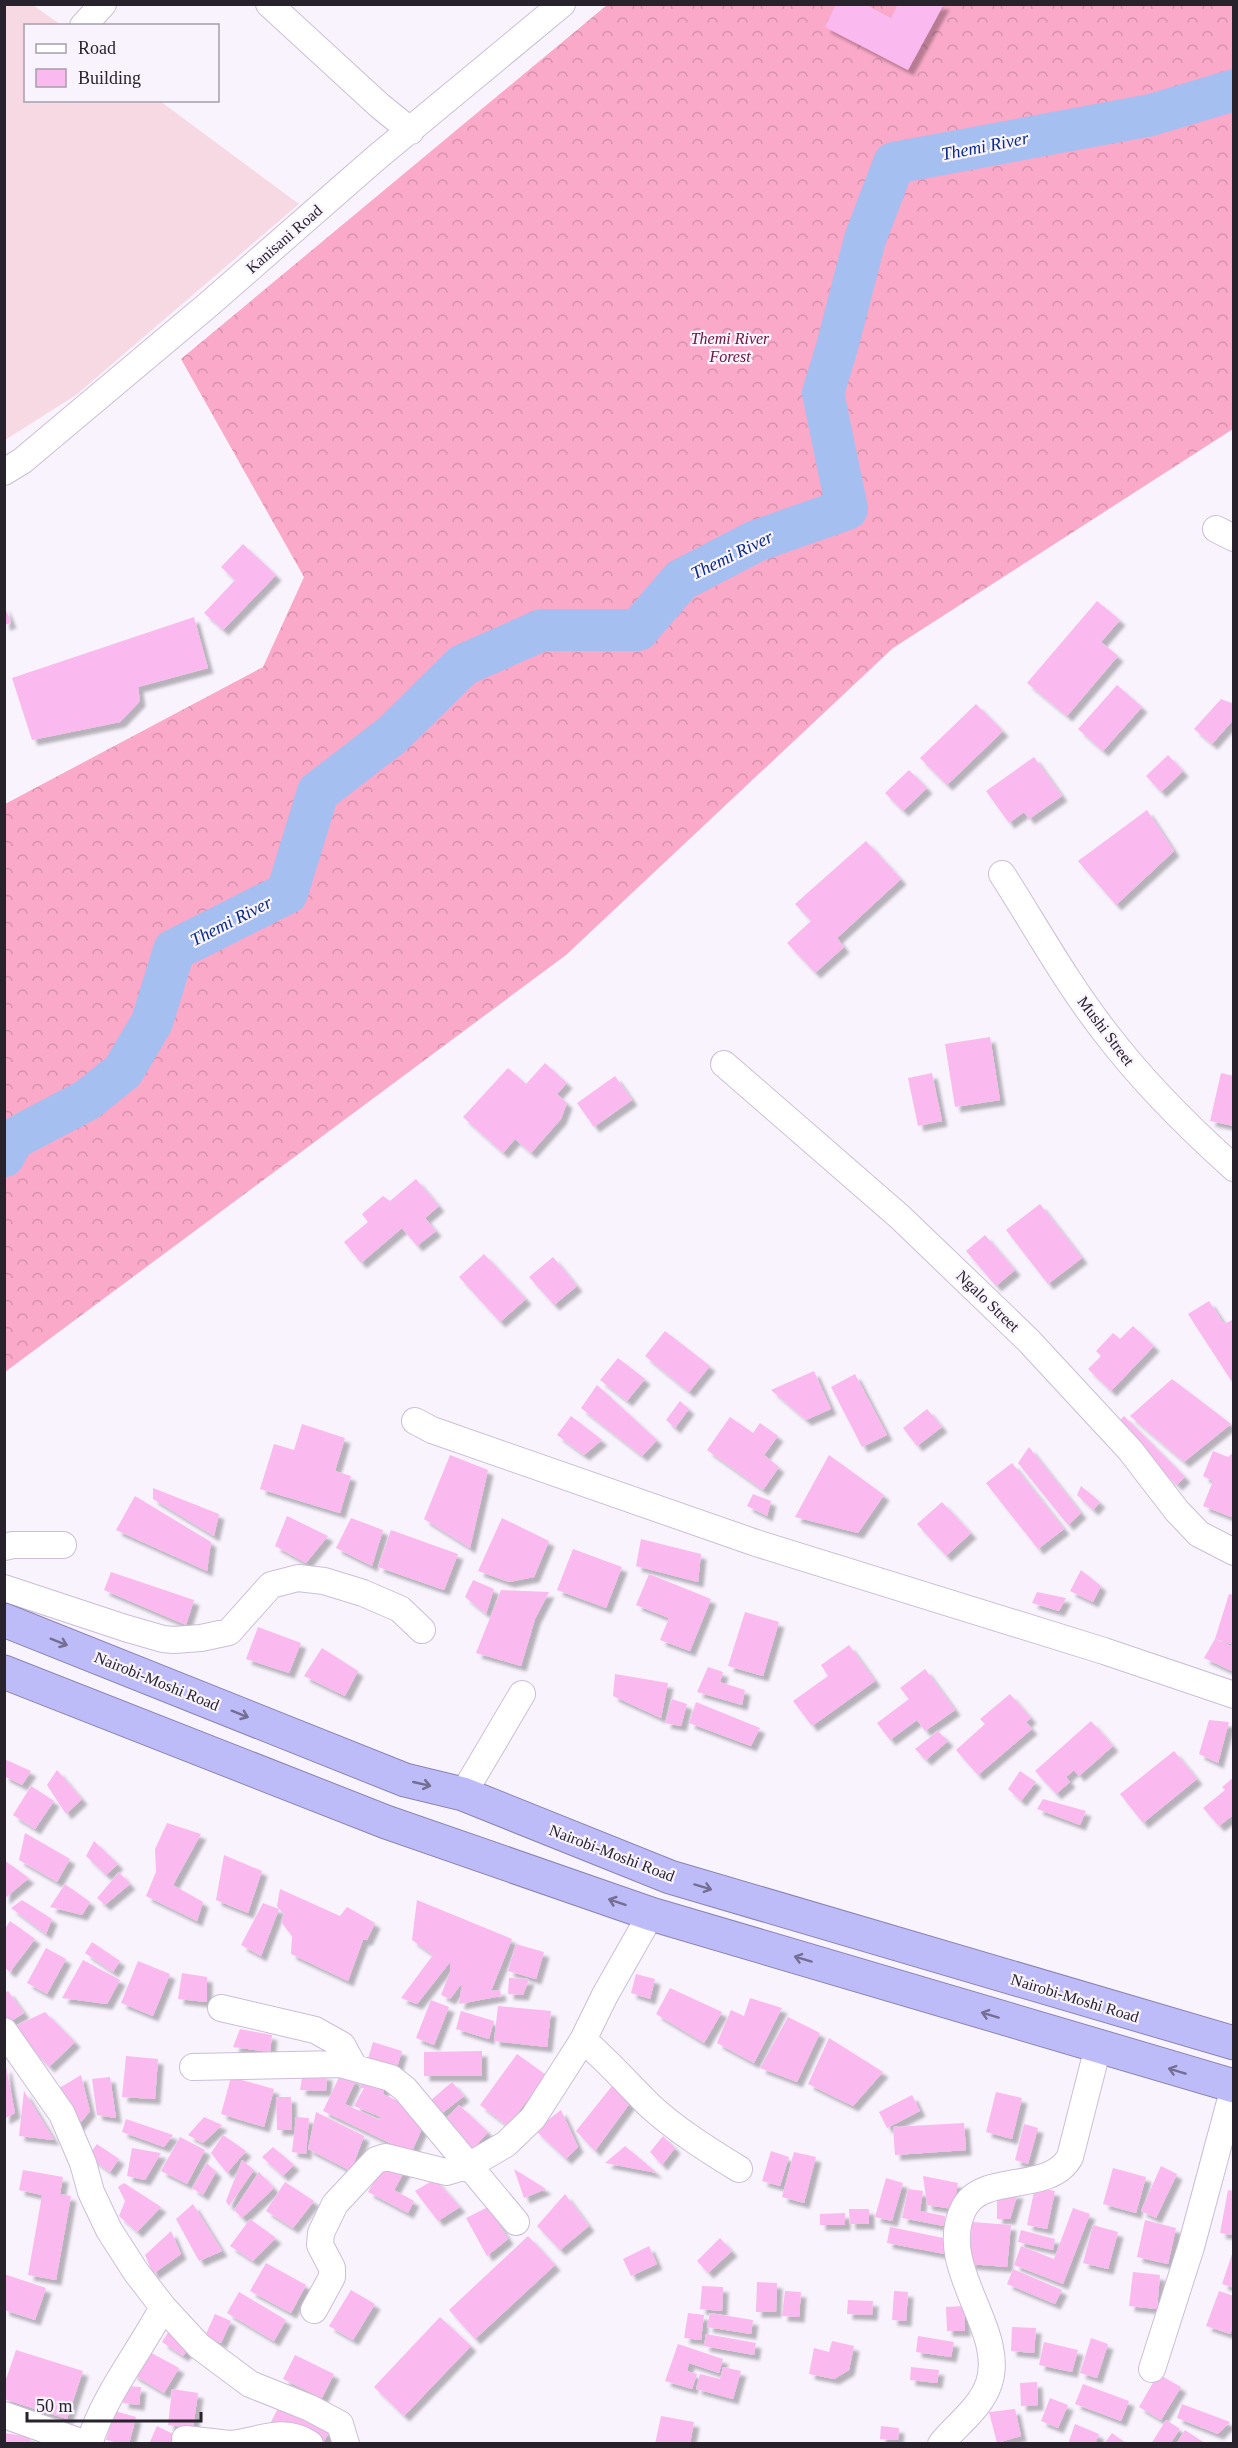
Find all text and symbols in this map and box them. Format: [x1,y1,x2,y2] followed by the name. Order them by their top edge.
[24,24,219,102] legend
[78,38,116,58] text: Road
[78,68,141,88] text: Building
[940,128,1031,164] water label: Themi River
[243,202,325,276] street label: Kanisani Road
[691,330,770,365] park label: Themi River Forest
[688,526,777,583] water label: Themi River
[187,892,276,950] water label: Themi River
[1074,993,1138,1069] street label: Mushi Street
[952,1267,1023,1336] street label: Ngalo Street
[49,1637,68,1648] one-way arrow
[92,1648,222,1714] street label: Nairobi-Moshi Road
[230,1710,249,1721] one-way arrow
[412,1779,431,1791] one-way arrow
[547,1821,677,1885] street label: Nairobi-Moshi Road
[693,1882,712,1893] one-way arrow
[608,1896,627,1907] one-way arrow
[794,1953,813,1964] one-way arrow
[1009,1970,1141,2026] street label: Nairobi-Moshi Road
[981,2009,1000,2020] one-way arrow
[1168,2065,1187,2076] one-way arrow
[27,2385,201,2423] scale bar
[36,2396,73,2416] text: 50 m

